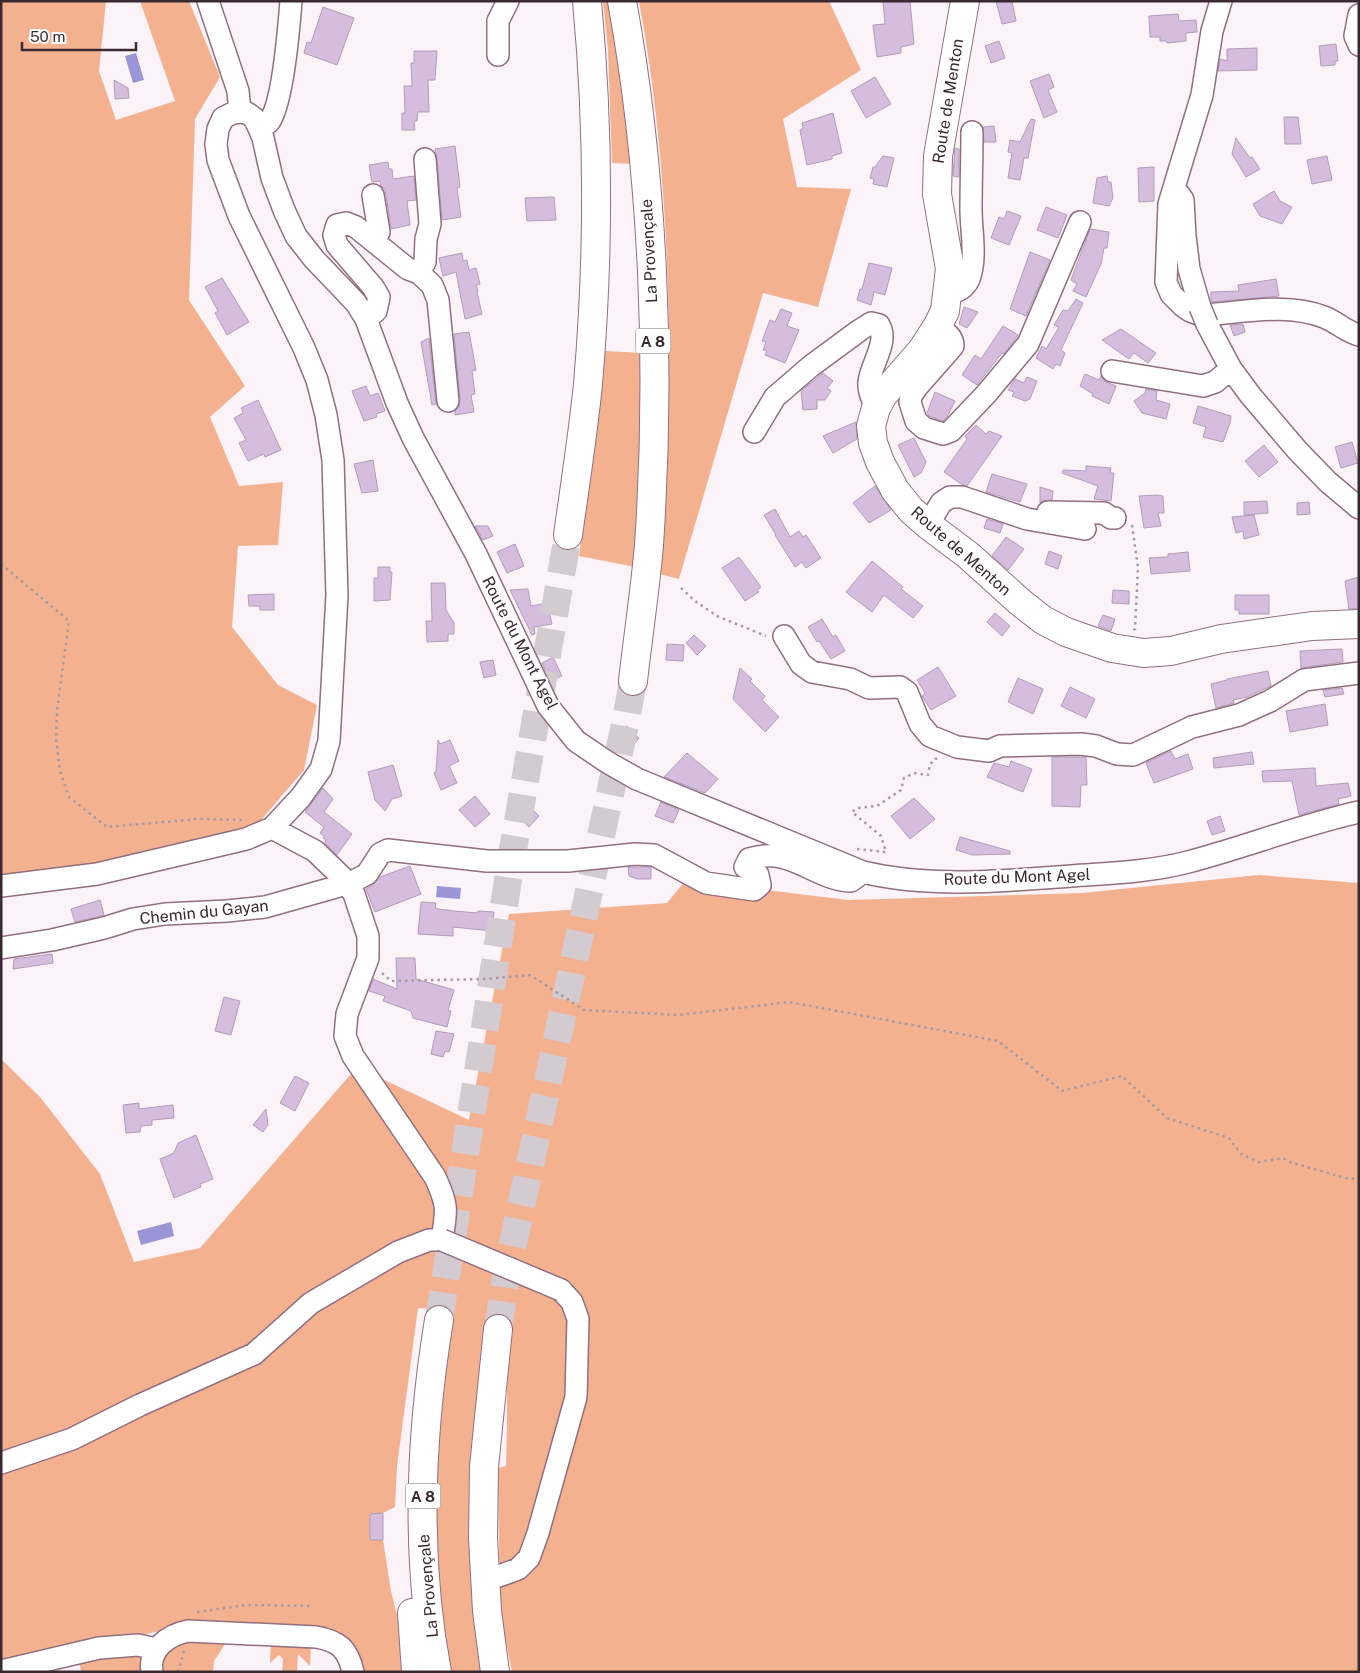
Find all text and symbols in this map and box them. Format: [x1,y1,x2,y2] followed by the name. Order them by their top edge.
[22,20,136,52] scale bar
[30,28,65,45] text: 50 m
[929,37,967,165] street label: Route de Menton
[637,199,661,303] street label: La Provençale
[636,328,670,354] road number: A 8
[907,502,1015,600] street label: Route de Menton
[478,573,562,713] street label: Route du Mont Agel
[943,865,1091,889] street label: Route du Mont Agel
[139,896,269,928] street label: Chemin du Gayan
[406,1484,440,1508] road number: A 8
[414,1533,442,1639] street label: La Provençale

